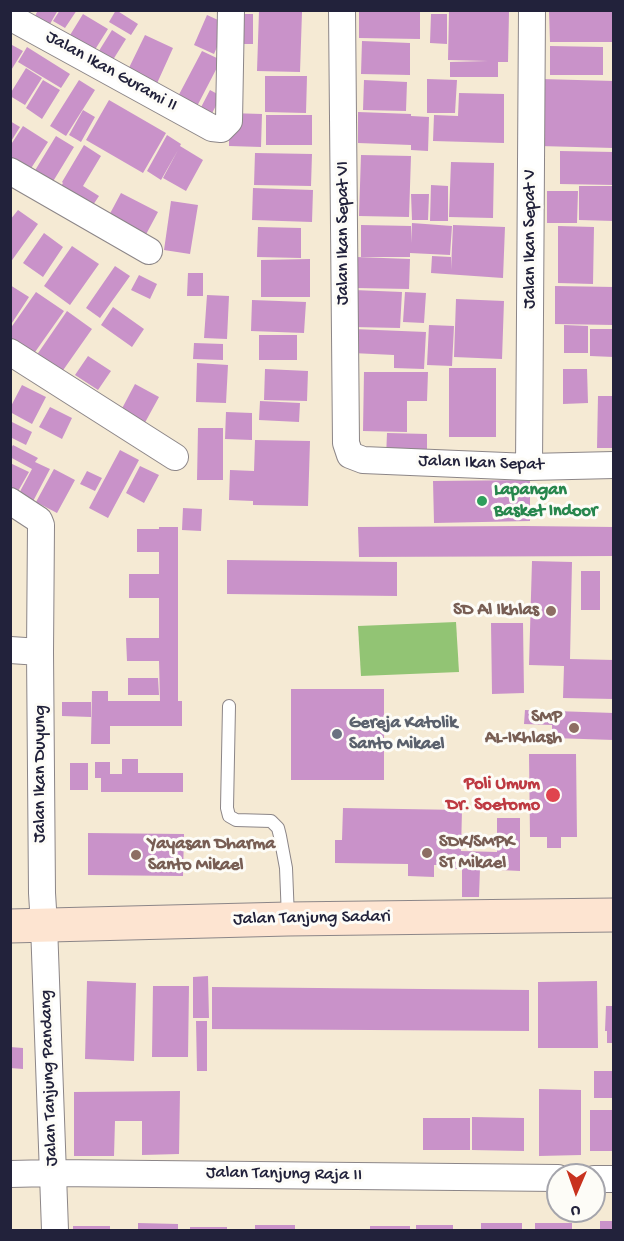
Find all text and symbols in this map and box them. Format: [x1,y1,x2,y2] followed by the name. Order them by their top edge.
[41,27,181,117] street label: Jalan Ikan Gurami II
[333,161,355,305] street label: Jalan Ikan Sepat VI
[520,169,542,309] street label: Jalan Ikan Sepat V
[418,451,544,477] street label: Jalan Ikan Sepat
[494,480,597,522] place label: Lapangan Basket Indoor
[475,494,489,508] marker: Lapangan Basket Indoor
[453,600,539,622] place label: SD Al Ikhlas
[544,604,558,618] marker: SD Al Ikhlas
[30,705,52,843] street label: Jalan Ikan Duyung
[485,707,562,750] place label: SMP AL-IKhlash
[349,713,457,756] place label: Gereja Katolik Santo Mikael
[567,721,581,735] marker: SMP AL-IKhlash
[330,727,344,741] marker: Gereja Katolik Santo Mikael
[446,774,540,816] place label: Poli Umum Dr. Soetomo
[544,786,562,804] marker: Poli Umum Dr. Soetomo
[439,832,514,874] place label: SDK/SMPK ST Mikael
[148,834,275,876] place label: Yayasan Dharma Santo Mikael
[420,846,434,860] marker: SDK/SMPK ST Mikael
[129,848,143,862] marker: Yayasan Dharma Santo Mikael
[233,907,391,931] street label: Jalan Tanjung Sadari
[36,990,64,1166] street label: Jalan Tanjung Pandang
[206,1163,362,1187] street label: Jalan Tanjung Raja II
[546,1163,606,1223] north arrow
[570,1200,580,1219] text: U

